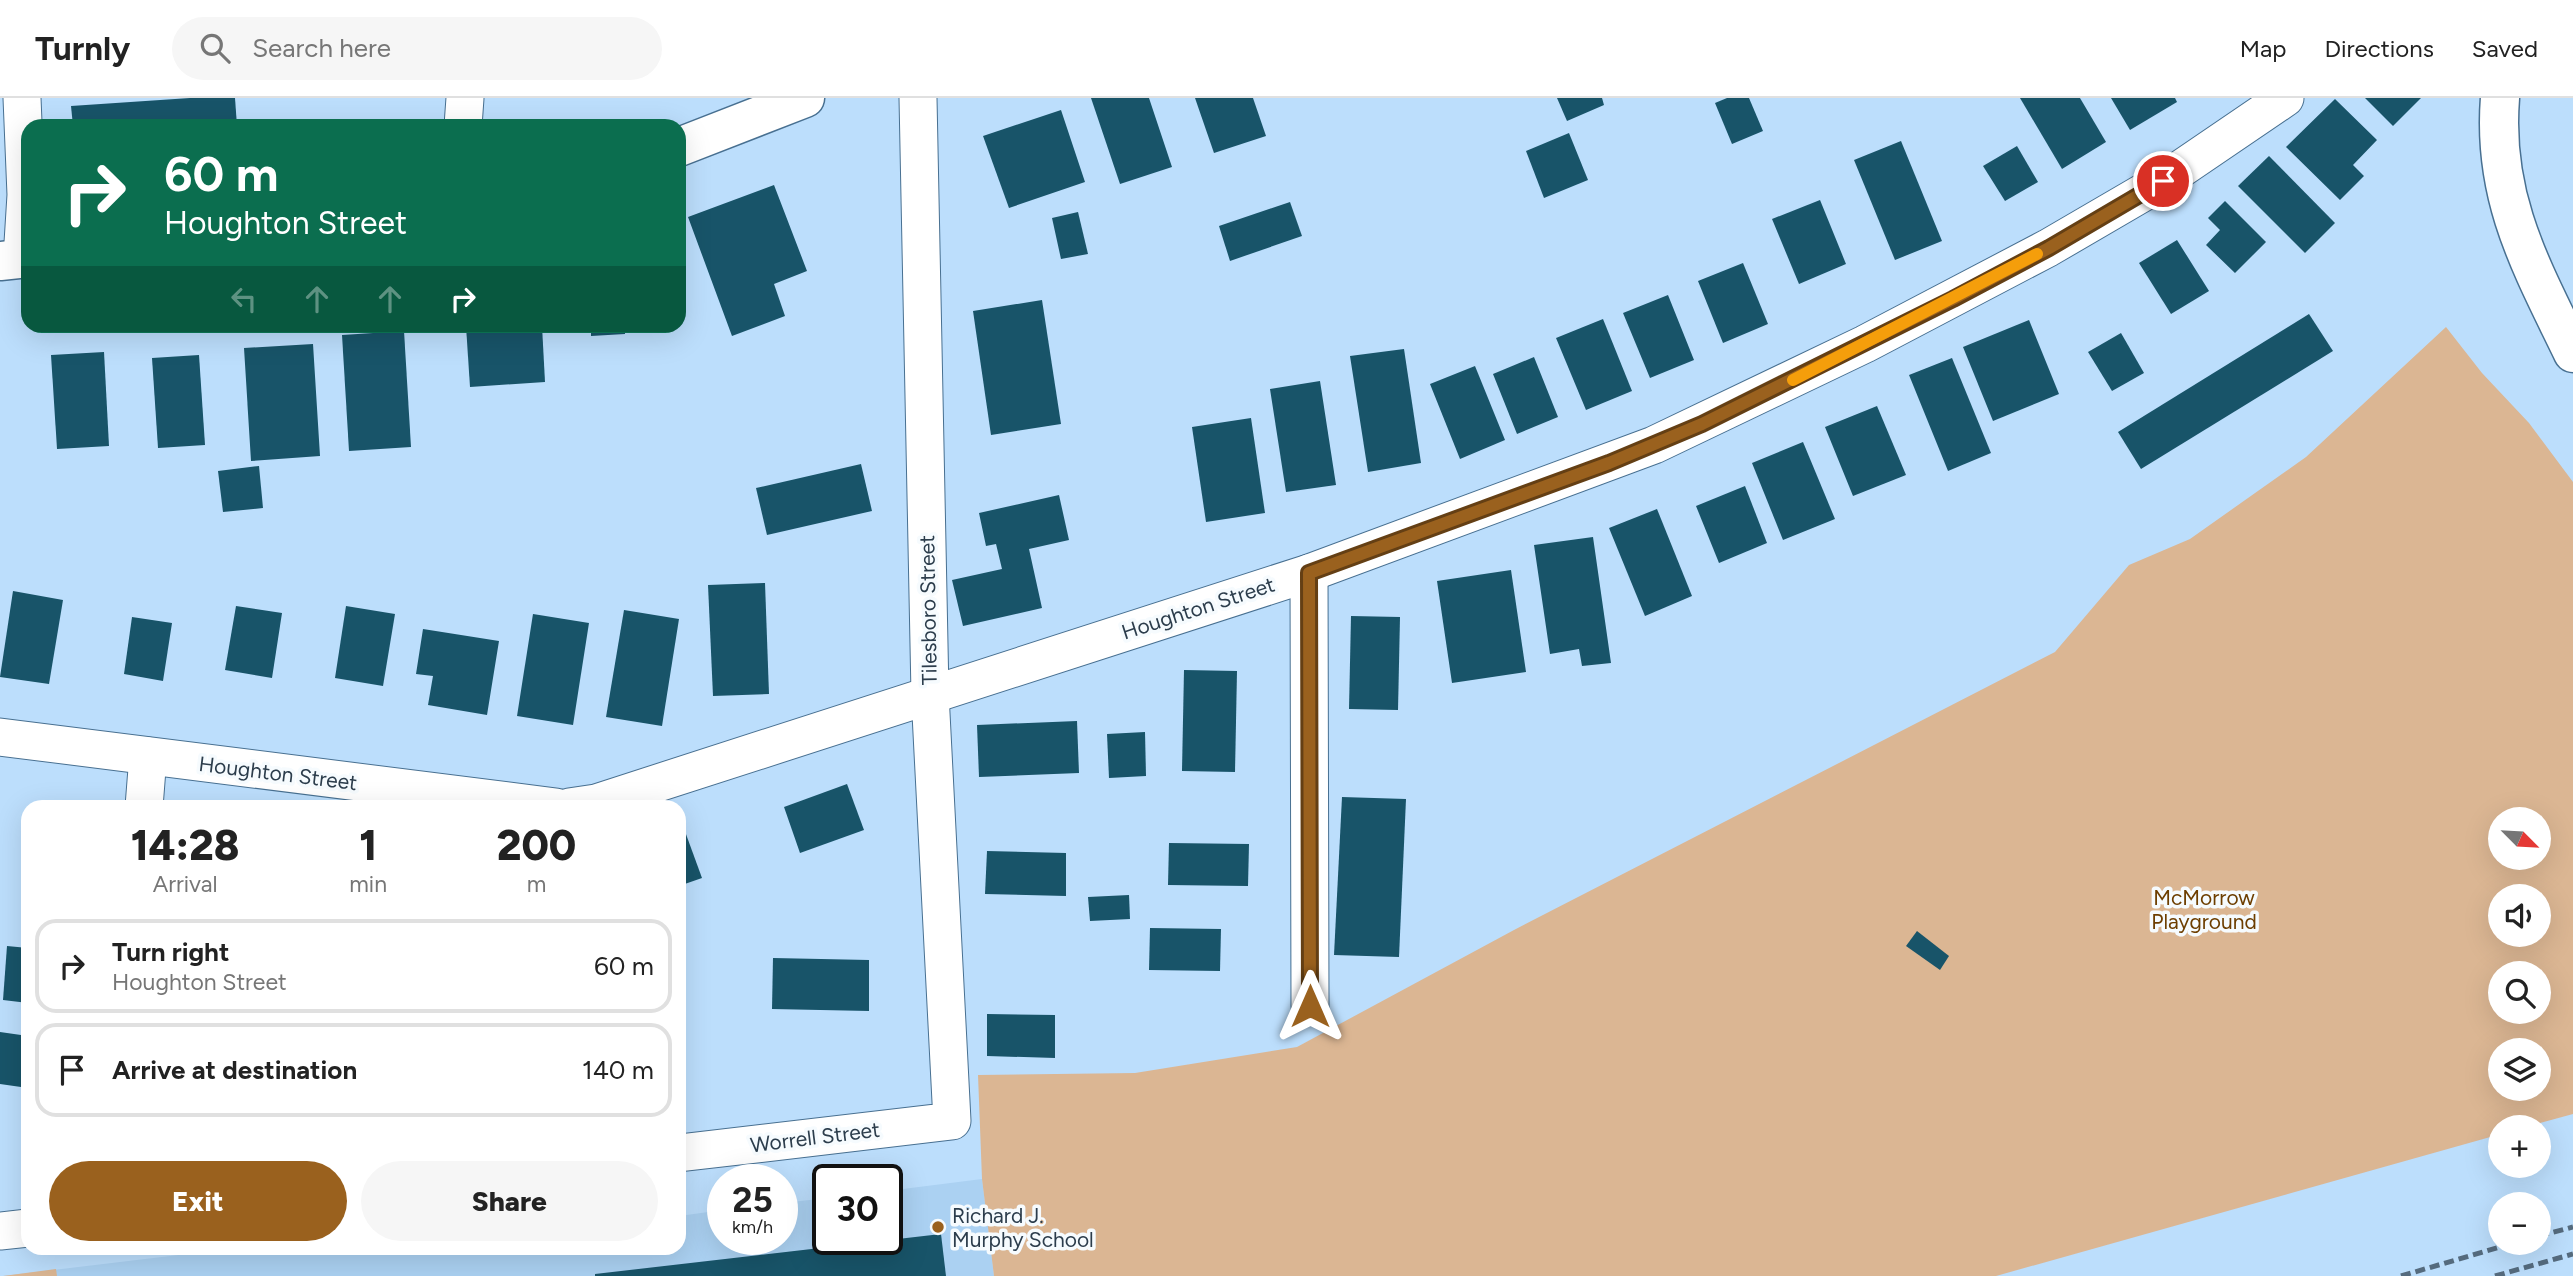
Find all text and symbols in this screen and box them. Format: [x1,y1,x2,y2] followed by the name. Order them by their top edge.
[172,17,662,80] search box
[35,29,130,68] text: Turnly
[196,29,234,67] icon: search
[252,32,391,64] text: Search here
[2240,34,2286,63] text: Map
[2324,34,2434,63] text: Directions
[2472,34,2538,63] text: Saved
[164,144,279,203] text: 60 m
[49,147,140,238] icon: right
[2133,151,2193,211] pin
[2144,162,2182,200] icon: arrive
[164,204,407,242] text: Houghton Street
[225,280,263,318] icon: left
[298,280,336,318] icon: ahead
[371,280,409,318] icon: ahead
[444,280,482,318] icon: right
[914,535,942,685] street label: Tilesboro Street
[1118,571,1278,645] street label: Houghton Street
[197,751,359,795] street label: Houghton Street
[2488,807,2552,870] north arrow
[2488,807,2551,1255] map controls
[131,820,239,871] text: 14:28
[359,820,377,871] text: 1
[497,820,576,871] text: 200
[153,870,218,898] text: Arrival
[349,870,387,898] text: min
[527,870,546,898] text: m
[2488,884,2551,947] button: sound
[2151,885,2257,934] park label: McMorrow Playground
[112,936,229,968] text: Turn right
[53,947,91,985] icon: right
[594,950,654,982] text: 60 m
[2488,961,2551,1024] button: search
[112,968,287,996] text: Houghton Street
[1273,969,1347,1043] position arrow
[2488,1038,2551,1101] button: layers
[53,1051,91,1089] icon: arrive
[112,1054,357,1086] text: Arrive at destination
[582,1054,654,1086] text: 140 m
[2488,1115,2551,1178] button: +
[749,1117,881,1157] street label: Worrell Street
[49,1161,347,1241] button: Exit
[361,1161,658,1241] button: Share
[812,1164,903,1255] speed limit sign: 30
[732,1179,773,1221] text: 25
[2488,1192,2551,1255] button: −
[952,1203,1094,1252] place label: Richard J. Murphy School
[732,1216,773,1238] text: km/h
[930,1219,946,1235] marker: Richard J. Murphy School

